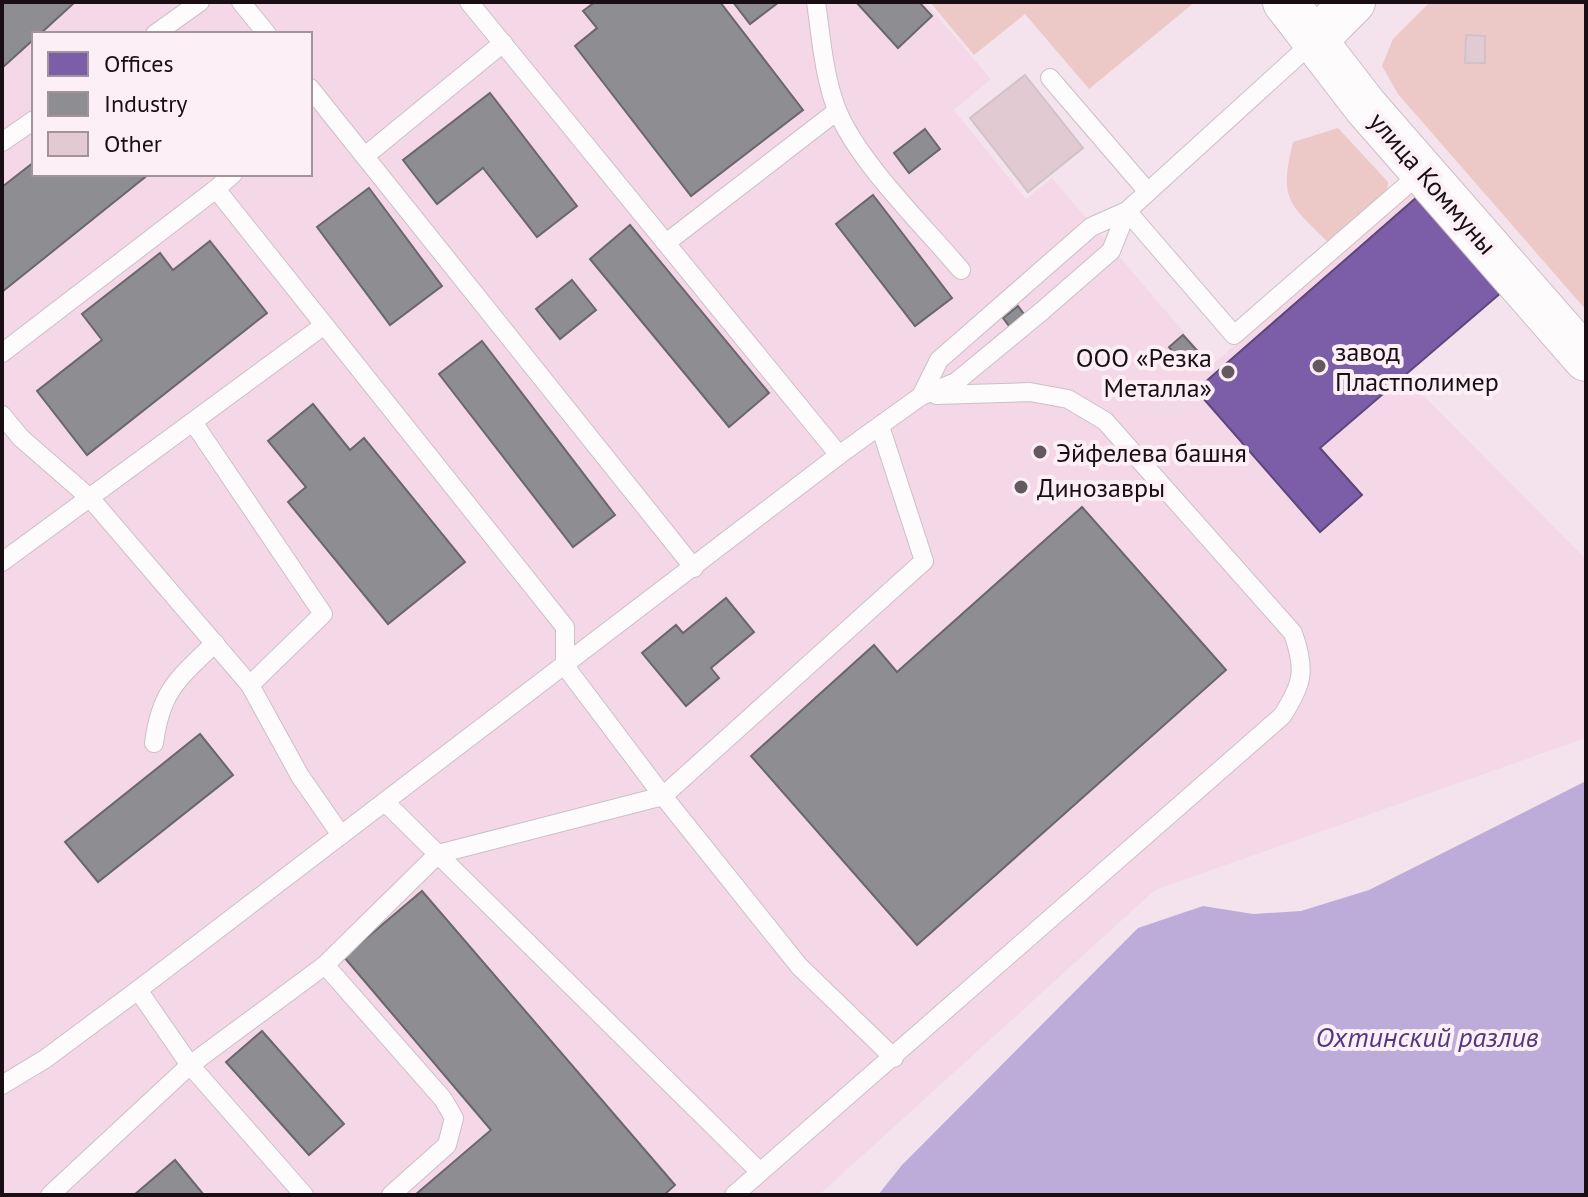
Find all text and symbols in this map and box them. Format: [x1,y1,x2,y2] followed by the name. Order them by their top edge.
[32,32,312,176] legend
[104,48,174,79] text: Offices
[104,88,188,119] text: Industry
[1362,105,1504,261] street label: улица Коммуны
[104,128,162,159] text: Other
[1335,335,1499,398] place label: завод Пластполимер
[1076,341,1212,404] place label: ООО «Резка Металла»
[1310,357,1328,375] marker: завод Пластполимер
[1219,363,1237,381] marker: ООО «Резка Металла»
[1056,436,1247,469] place label: Эйфелева башня
[1031,443,1049,461] marker: Эйфелева башня
[1037,471,1165,504] place label: Динозавры
[1012,478,1030,496] marker: Динозавры
[1315,1018,1539,1055] water label: Охтинский разлив

